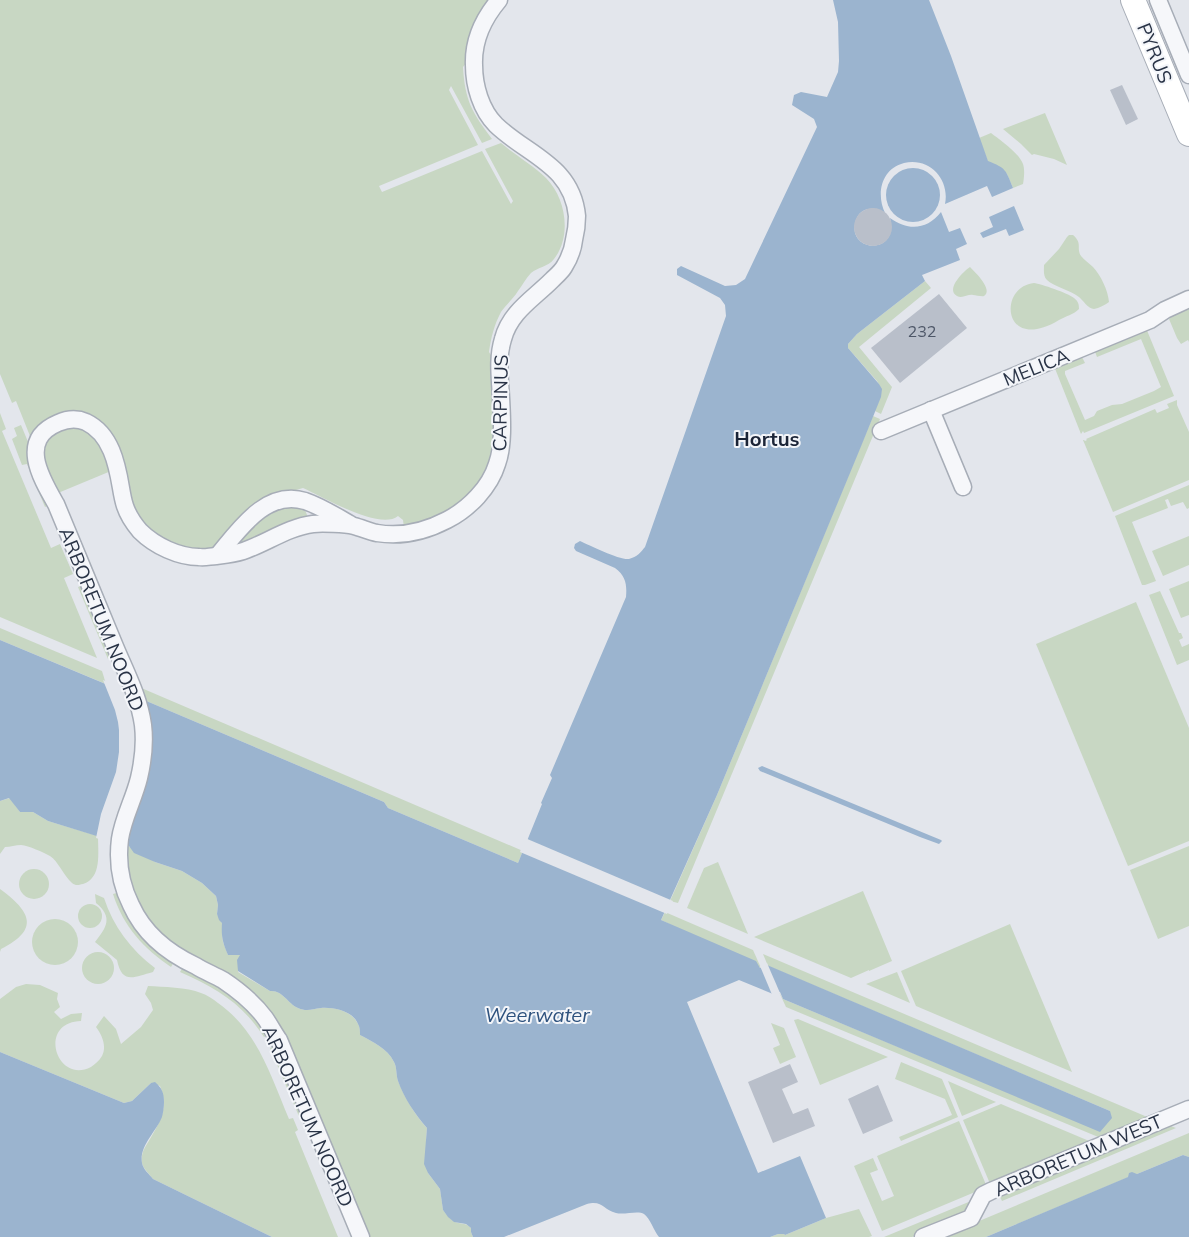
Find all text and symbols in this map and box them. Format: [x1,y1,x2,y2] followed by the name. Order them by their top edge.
[1132,19,1178,87] street label: PYRUS
[908,321,936,341] house number: 232
[999,343,1073,391] street label: MELICA
[487,354,513,452] street label: CARPINUS
[734,426,800,451] district label: Hortus
[54,524,150,714] street label: ARBORETUM NOORD
[485,1002,590,1027] water label: Weerwater
[257,1021,359,1211] street label: ARBORETUM NOORD
[990,1108,1166,1201] street label: ARBORETUM WEST

